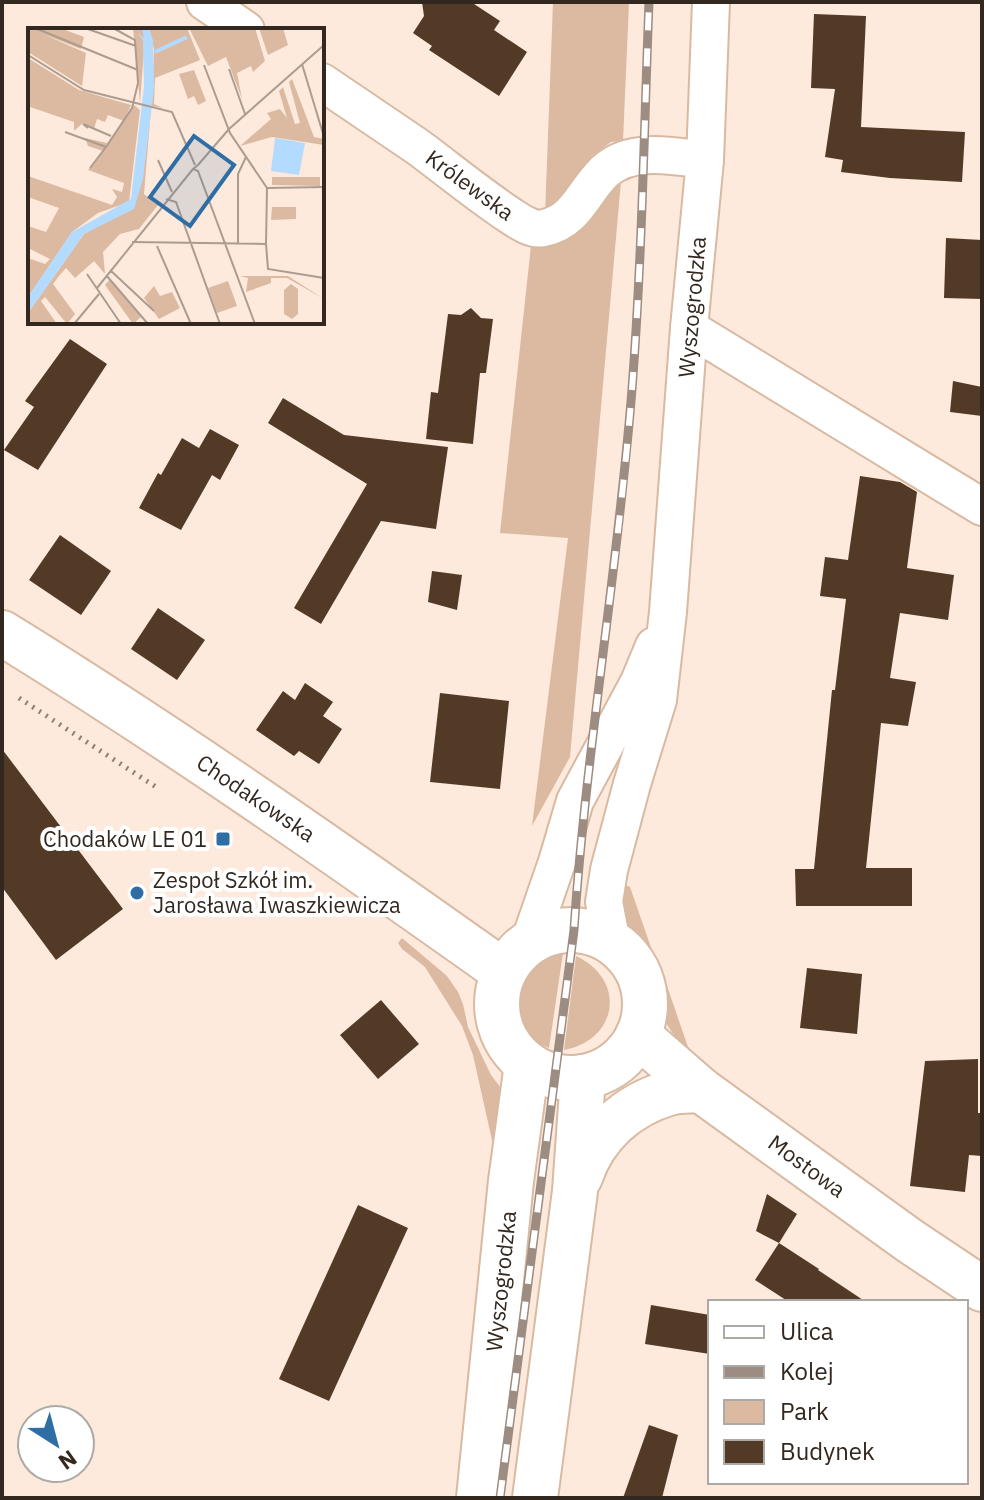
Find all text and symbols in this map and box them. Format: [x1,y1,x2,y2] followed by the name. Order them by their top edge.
[28,28,324,324] inset map
[420,143,521,227] street label: Królewska
[671,235,712,379] street label: Wyszogrodzka
[191,747,321,848] street label: Chodakowska
[43,824,207,853] place label: Chodaków LE 01
[214,830,232,848] marker: Chodaków LE 01
[153,865,401,919] place label: Zespoł Szkół im. Jarosława Iwaszkiewicza
[128,884,146,902] marker: Zespoł Szkół im. Jarosława Iwaszkiewicza
[763,1128,852,1204] street label: Mostowa
[479,1209,522,1353] street label: Wyszogrodzka
[708,1300,968,1484] legend
[780,1315,834,1347] text: Ulica
[780,1355,834,1387] text: Kolej
[780,1395,829,1427] text: Park
[16,1404,96,1484] north arrow
[780,1435,875,1467] text: Budynek
[53,1444,83,1477] text: N

